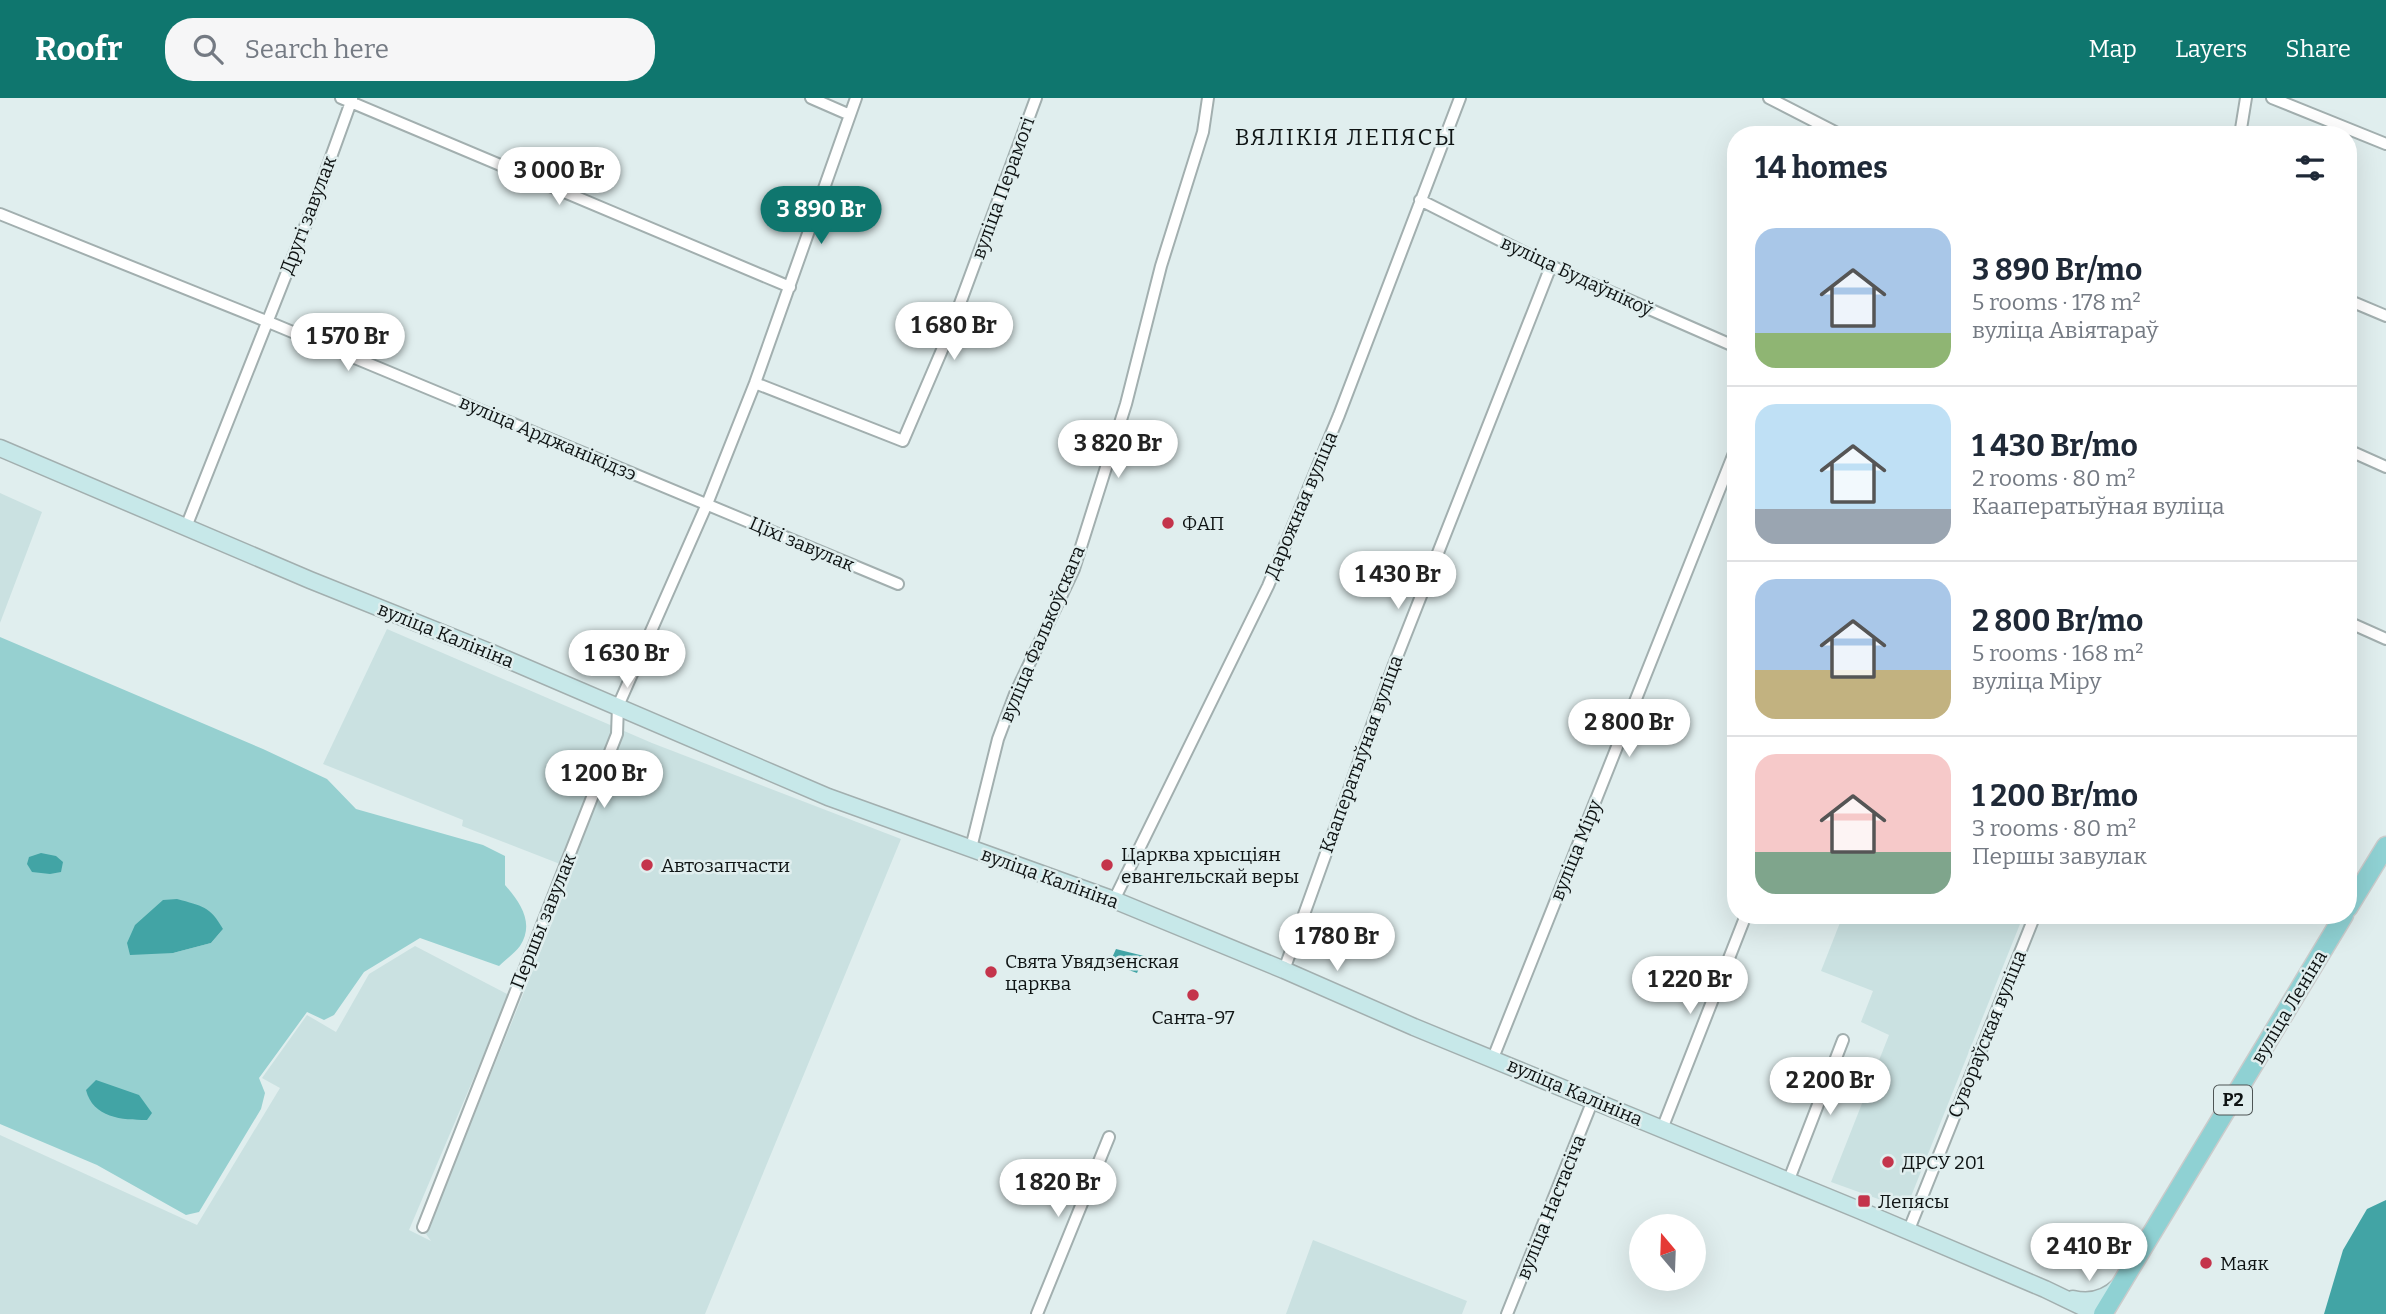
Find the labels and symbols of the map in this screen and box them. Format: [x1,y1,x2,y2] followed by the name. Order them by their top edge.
[967,113,1040,262] street label: вуліца Перамогі
[1235,123,1457,151] district label: ВЯЛІКІЯ ЛЕПЯСЫ
[487,148,631,207] pin: 3 000 Br
[275,152,341,277] street label: Другі завулак
[749,186,893,246] pin: 3 890 Br
[1497,231,1658,322] street label: вуліца Будаўнікоў
[882,302,1026,362] pin: 1 680 Br
[276,314,420,373] pin: 1 570 Br
[456,390,640,486] street label: вуліца Арджанікідзэ
[1046,420,1190,480] pin: 3 820 Br
[1260,427,1343,582] street label: Дарожная вуліца
[746,511,859,577] street label: Ціхі завулак
[1182,512,1224,535] place label: ФАП
[1160,515,1176,531] marker: ФАП
[994,542,1090,726] street label: вуліца Фалькоўскага
[1326,552,1470,611] pin: 1 430 Br
[374,597,518,673] street label: вуліца Калініна
[555,630,699,690] pin: 1 630 Br
[1315,651,1408,856] street label: Кааператыўная вуліца
[1557,700,1701,759] pin: 2 800 Br
[532,750,676,810] pin: 1 200 Br
[1545,795,1607,904] street label: вуліца Міру
[978,842,1123,914] street label: вуліца Калініна
[1121,843,1299,888] place label: Царква хрысціян евангельскай веры
[505,849,581,992] street label: Першы завулак
[661,854,790,877] place label: Автозапчасти
[639,857,655,873] marker: Автозапчасти
[1099,857,1115,873] marker: Царква хрысціян евангельскай веры
[1265,914,1409,973] pin: 1 780 Br
[1943,946,2031,1121] street label: Сувораўская вуліца
[2246,946,2332,1068] street label: вуліца Леніна
[1005,950,1179,995] place label: Свята Увядзенская царква
[1618,956,1762,1016] pin: 1 220 Br
[983,964,999,980] marker: Свята Увядзенская царква
[1185,987,1201,1003] marker: Санта-97
[1151,1006,1235,1029] place label: Санта-97
[1504,1053,1647,1131] street label: вуліца Калініна
[1758,1058,1902,1117] pin: 2 200 Br
[2214,1085,2252,1114] road number: Р2
[1511,1131,1591,1283] street label: вуліца Настасіча
[1902,1151,1985,1174] place label: ДРСУ 201
[1880,1154,1896,1170] marker: ДРСУ 201
[986,1160,1130,1219] pin: 1 820 Br
[1878,1190,1949,1213] place label: Лепясы
[1856,1193,1872,1209] marker: Лепясы
[1629,1214,1706,1292] north arrow
[2017,1224,2161,1283] pin: 2 410 Br
[2220,1252,2270,1275] place label: Маяк
[2198,1255,2214,1271] marker: Маяк

